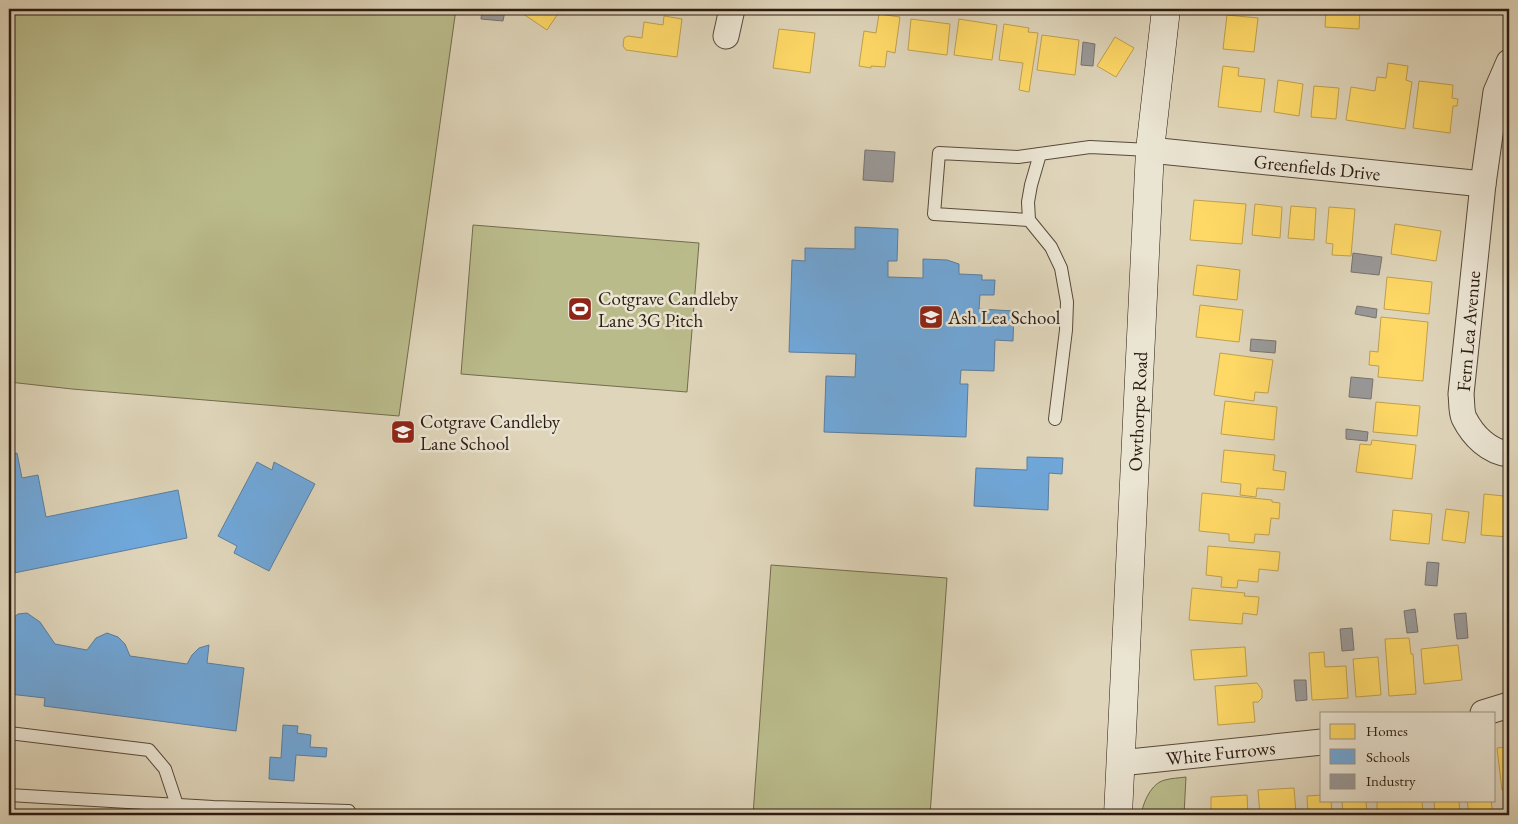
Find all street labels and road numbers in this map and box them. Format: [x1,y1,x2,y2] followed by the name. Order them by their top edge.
[1253,149,1381,186] street label: Greenfields Drive
[1451,270,1486,392] street label: Fern Lea Avenue
[1123,351,1153,472] street label: Owthorpe Road
[1165,735,1276,771] street label: White Furrows

